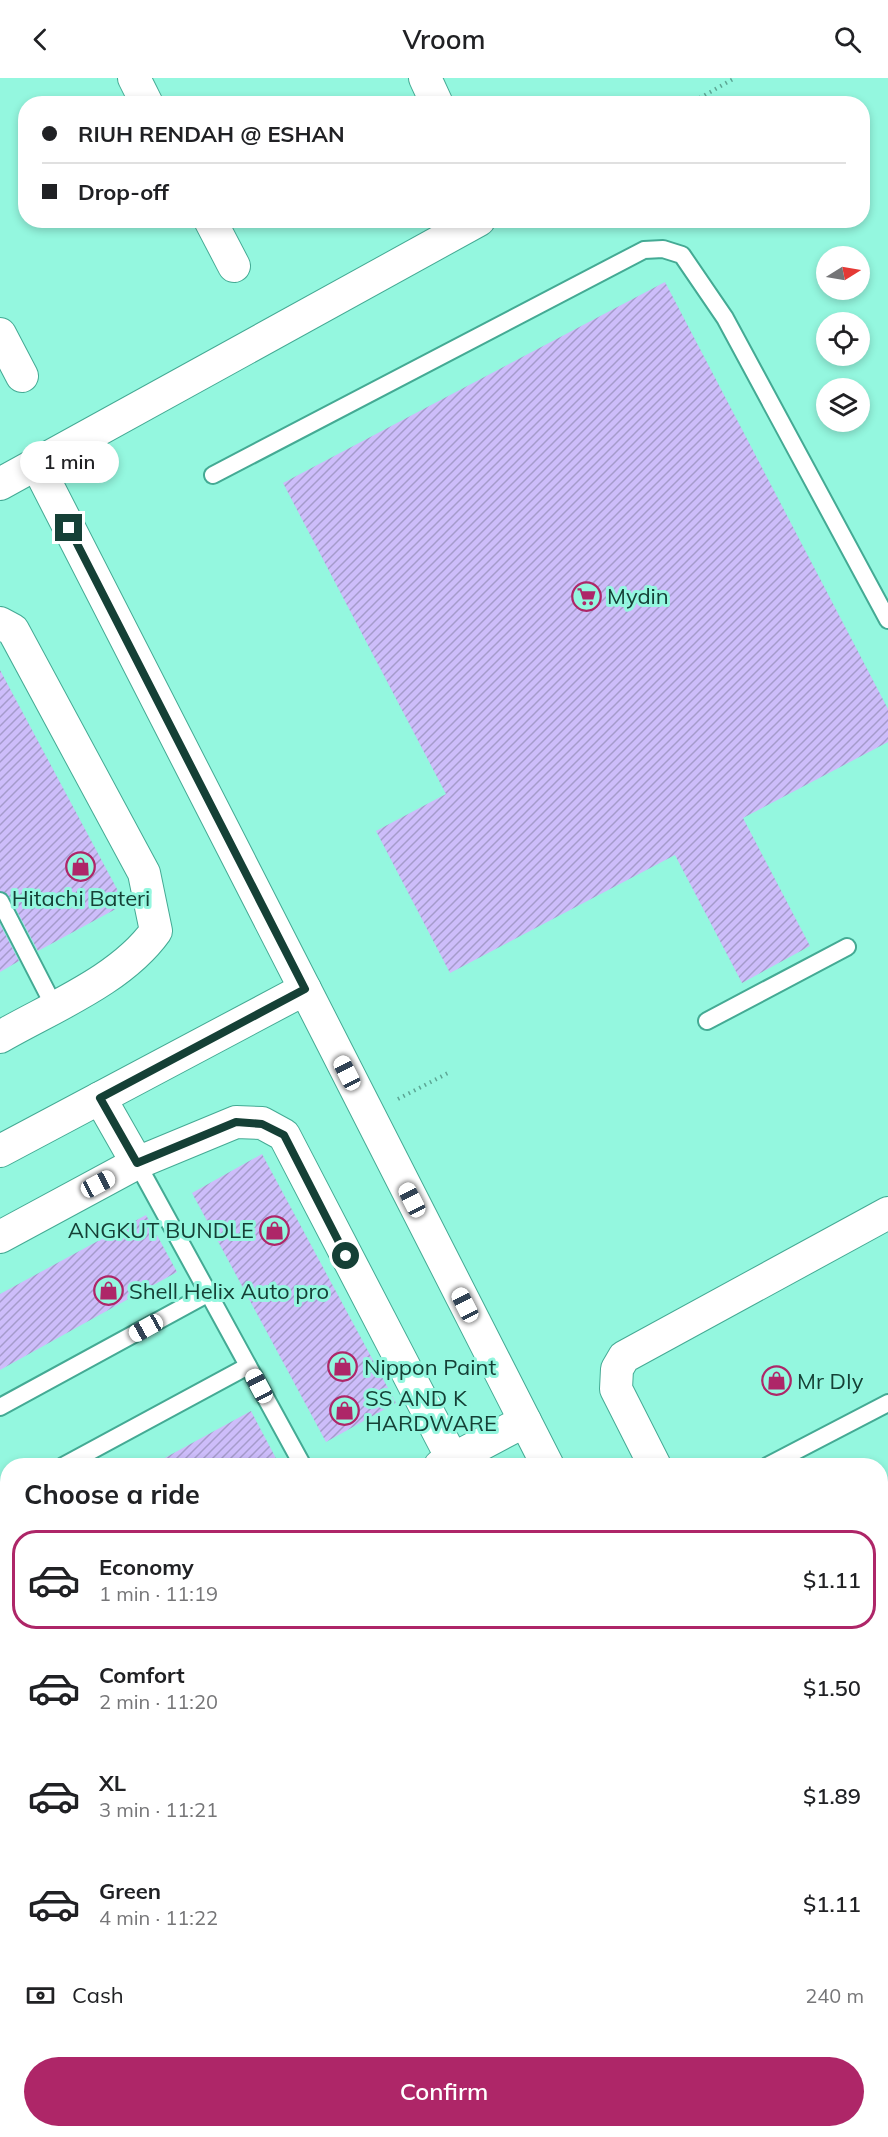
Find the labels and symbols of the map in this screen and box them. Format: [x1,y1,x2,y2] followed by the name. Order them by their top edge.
[816,246,870,300] north arrow
[20,441,118,483] callout: 1 min
[55,514,82,541] route end
[570,580,602,612] supermarket icon: Mydin
[607,582,669,610] place label: Mydin
[65,850,97,882] shop icon: Hitachi Bateri
[12,884,150,912] place label: Hitachi Bateri
[331,1053,363,1093] car
[78,1168,118,1200] car
[396,1180,428,1220] car
[259,1214,291,1246] shop icon: ANGKUT BUNDLE
[68,1216,254,1244] place label: ANGKUT BUNDLE
[332,1242,359,1269] route start
[92,1275,124,1307] shop icon: Shell Helix Auto pro
[129,1277,329,1305] place label: Shell Helix Auto pro
[449,1285,481,1325] car
[126,1311,166,1345] car
[327,1351,359,1383] shop icon: Nippon Paint
[364,1353,496,1381] place label: Nippon Paint
[760,1365,792,1397] shop icon: Mr DIy
[243,1366,275,1406] car
[797,1367,864,1395] place label: Mr DIy
[365,1384,497,1437] place label: SS AND K HARDWARE
[328,1395,360,1427] shop icon: SS AND K HARDWARE

